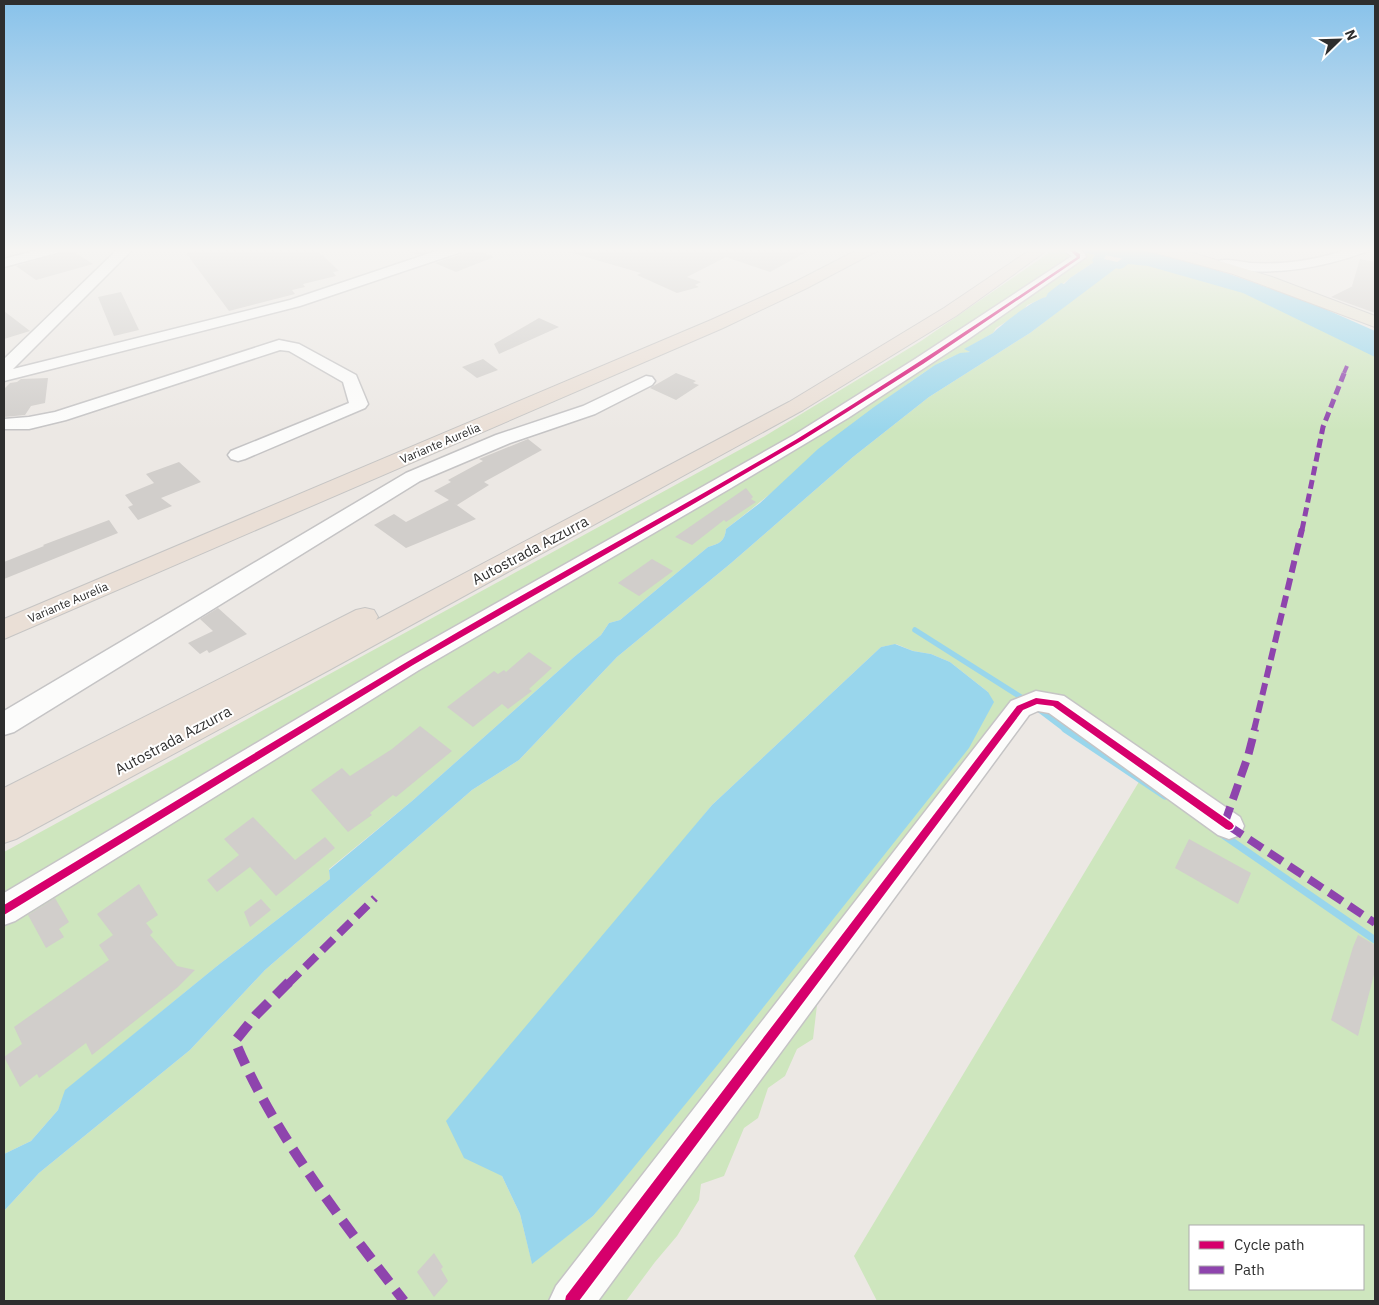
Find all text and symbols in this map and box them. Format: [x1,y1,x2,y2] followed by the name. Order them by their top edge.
[1314,15,1364,65] north arrow
[1341,27,1361,43] text: N
[398,419,483,467] street label: Variante Aurelia
[469,511,591,589] street label: Autostrada Azzurra
[26,578,111,626] street label: Variante Aurelia
[112,701,234,779] street label: Autostrada Azzurra
[1189,1225,1364,1290] legend
[1234,1235,1305,1254] text: Cycle path
[1234,1260,1265,1279] text: Path

